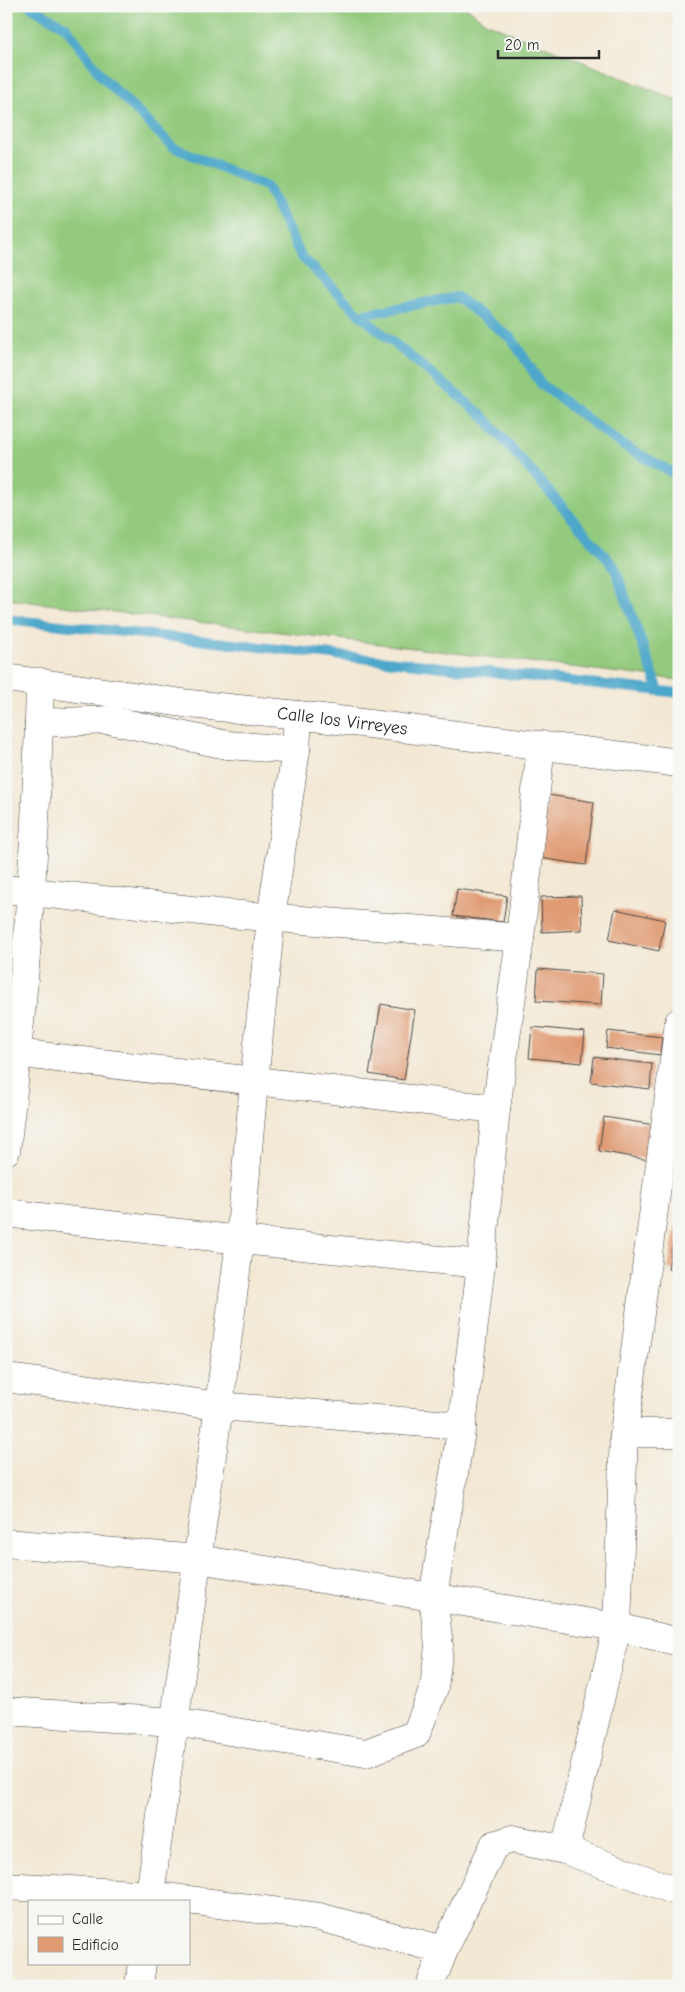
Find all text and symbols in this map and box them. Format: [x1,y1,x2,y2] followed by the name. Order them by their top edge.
[498,28,599,60] scale bar
[505,36,539,54] text: 20 m
[276,703,409,740] street label: Calle los Virreyes
[28,1900,190,1964] legend
[72,1910,104,1928] text: Calle
[72,1936,119,1954] text: Edificio

